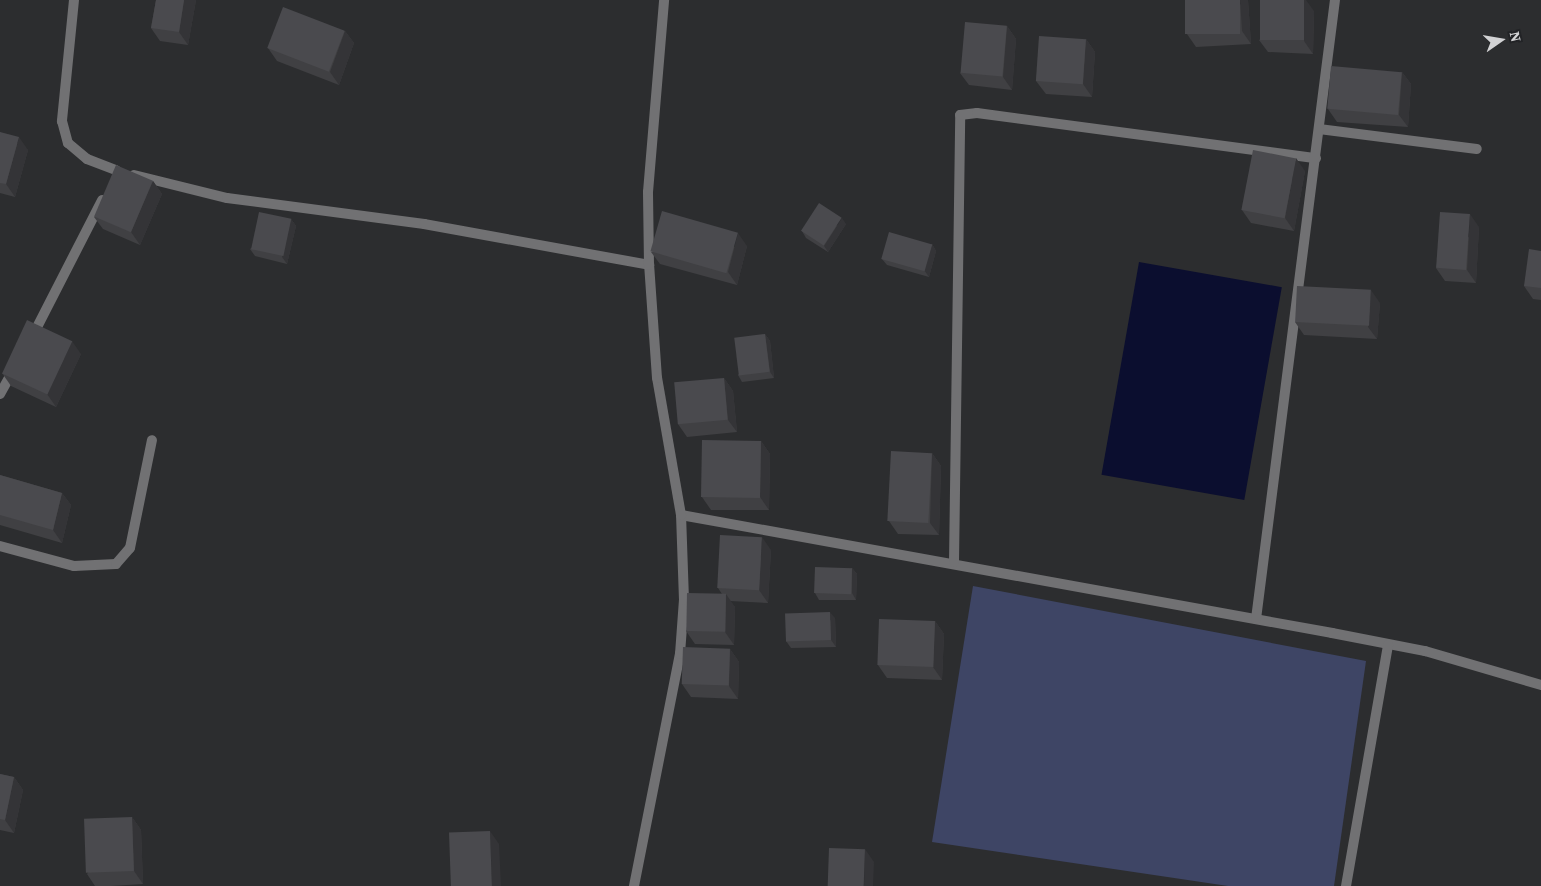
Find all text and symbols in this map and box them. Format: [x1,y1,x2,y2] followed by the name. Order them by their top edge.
[1476,15,1526,65] north arrow
[1505,29,1527,44] text: N

